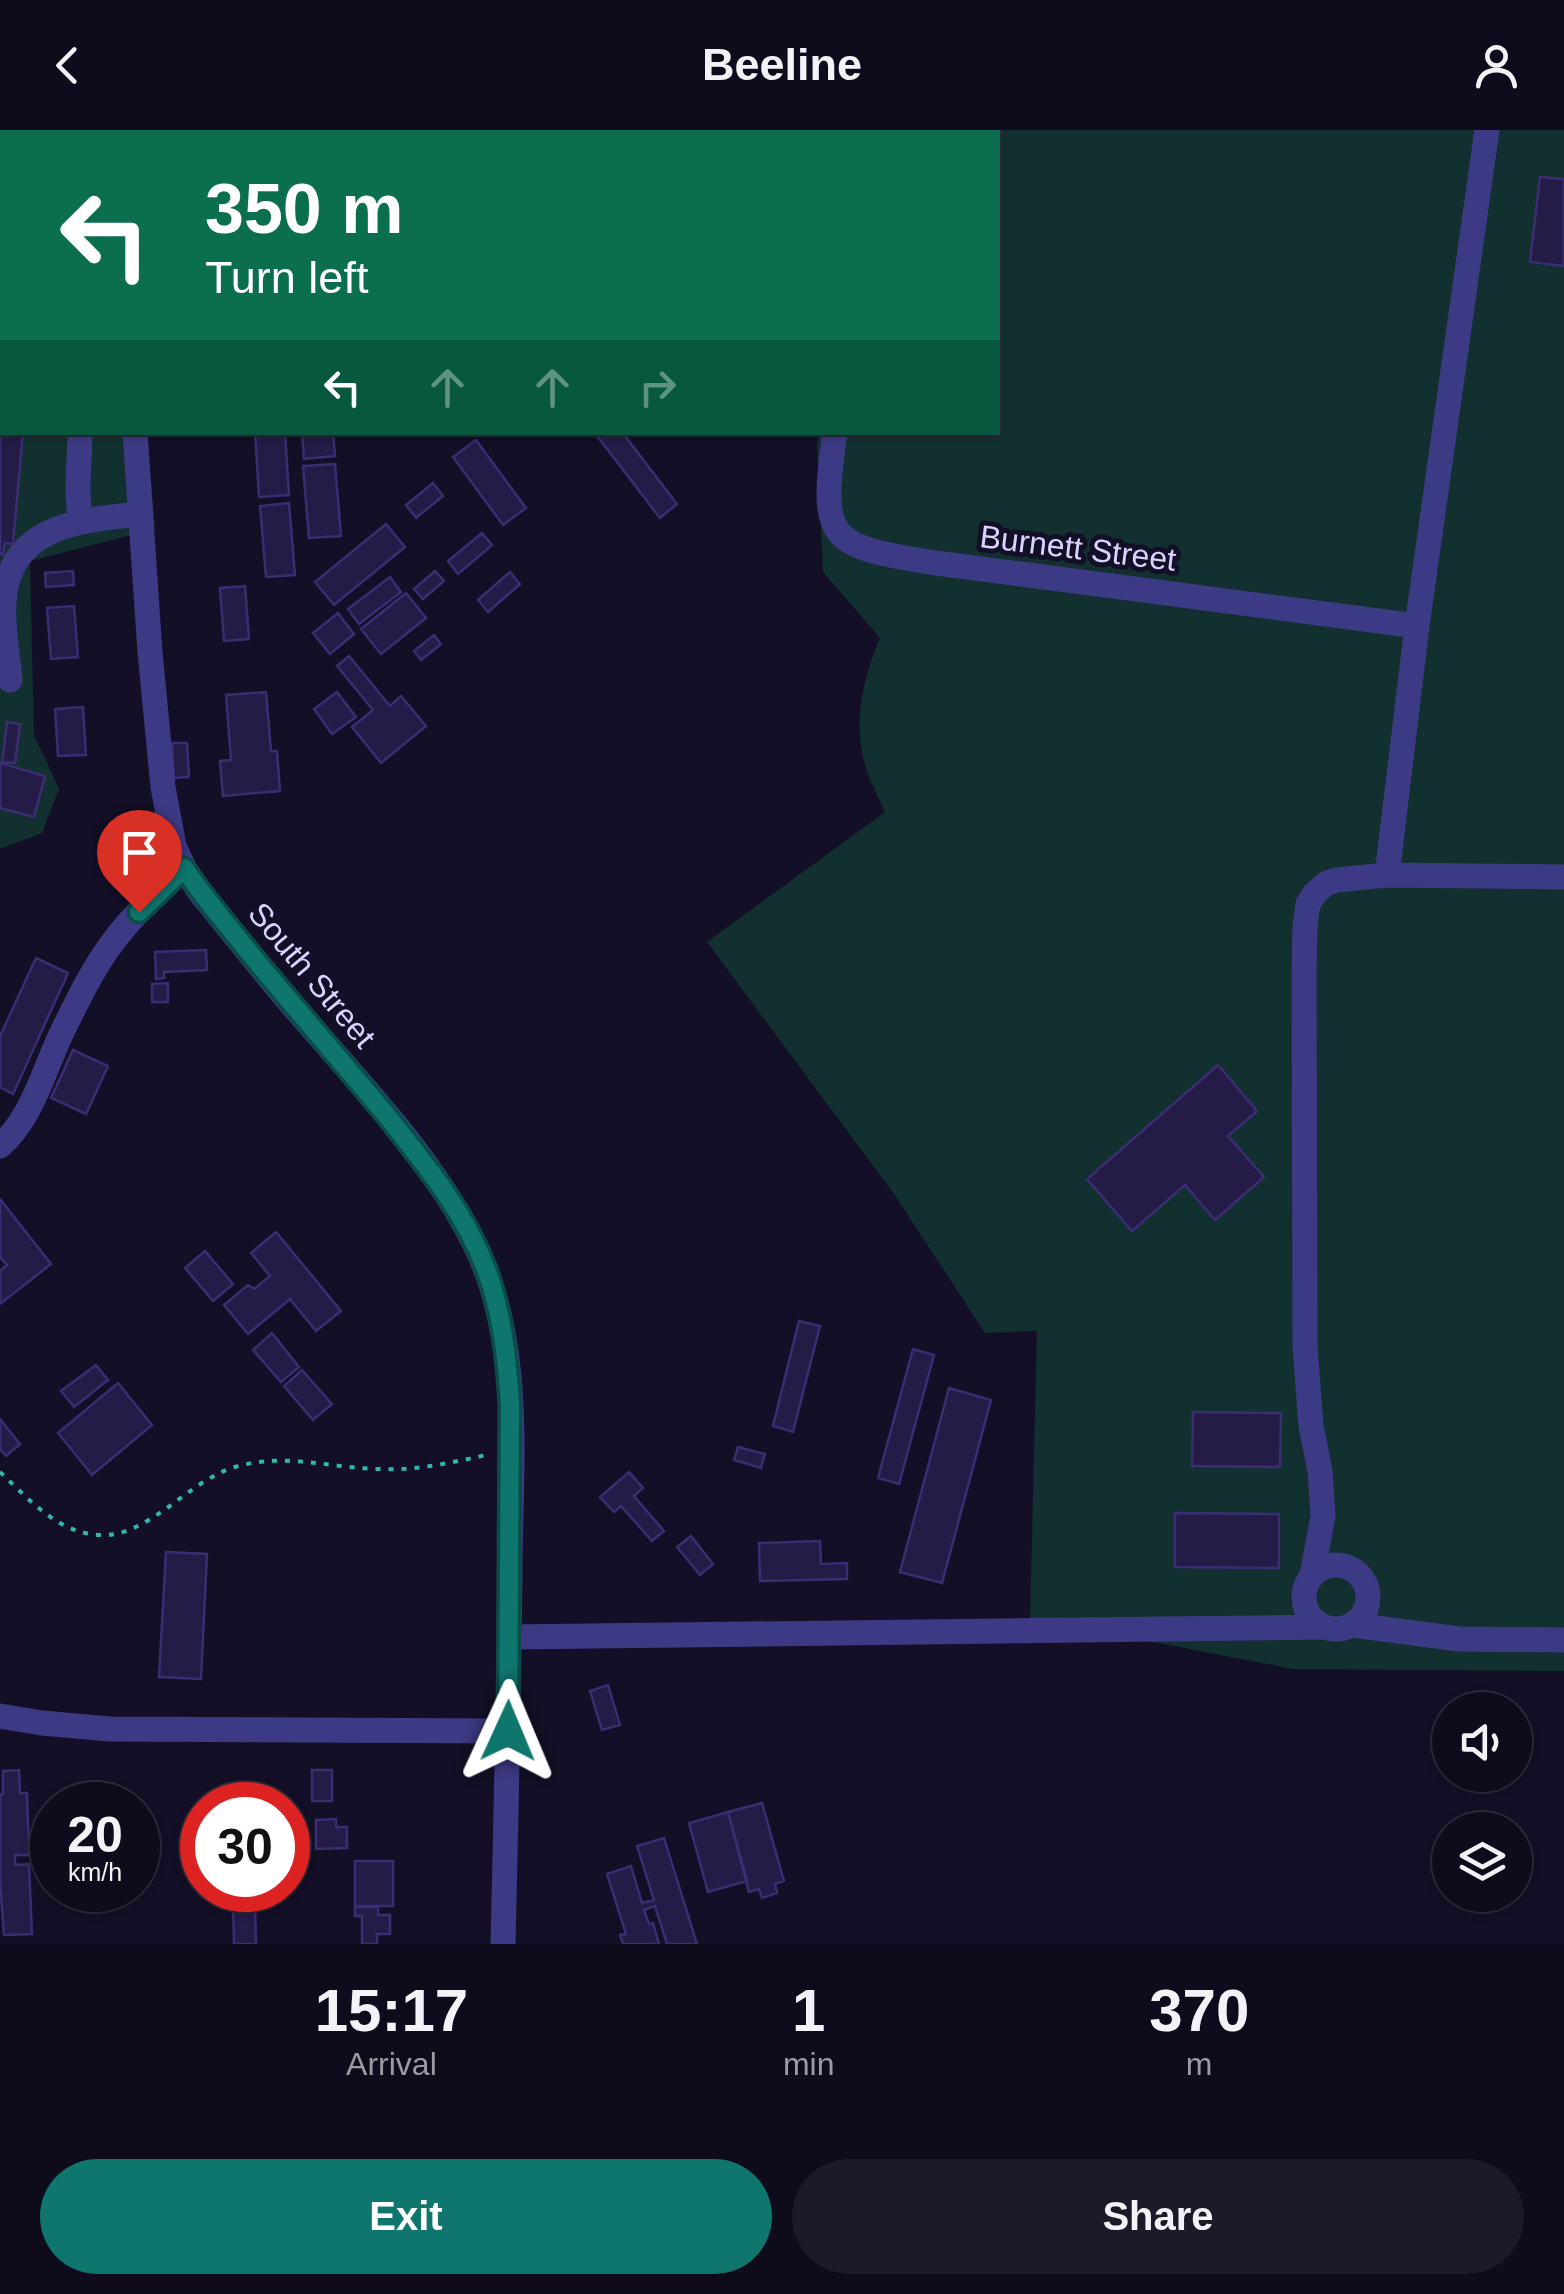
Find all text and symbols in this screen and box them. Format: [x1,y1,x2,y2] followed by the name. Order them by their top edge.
[40,38,95,93] icon: back
[1469,38,1524,93] icon: person
[702,39,862,90] text: Beeline
[40,170,170,300] icon: left
[205,170,403,248] text: 350 m
[205,252,368,303] text: Turn left
[315,360,370,415] icon: left
[420,360,475,415] icon: ahead
[525,360,580,415] icon: ahead
[630,360,685,415] icon: right
[978,518,1178,578] street label: Burnett Street
[97,810,182,913] pin
[112,825,167,880] icon: arrive
[241,895,383,1055] street label: South Street
[456,1679,560,1783] position arrow
[1432,1692,1532,1912] map controls
[1432,1692,1532,1792] button: sound
[180,1782,310,1912] speed limit sign: 30
[67,1807,123,1863] text: 20
[1432,1812,1532,1912] button: layers
[68,1858,122,1886] text: km/h
[315,1977,468,2044] text: 15:17
[792,1977,825,2044] text: 1
[1149,1977,1249,2044] text: 370
[346,2046,437,2082] text: Arrival
[783,2046,834,2082] text: min
[1186,2046,1213,2082] text: m
[40,2159,772,2274] button: Exit
[792,2159,1524,2274] button: Share

